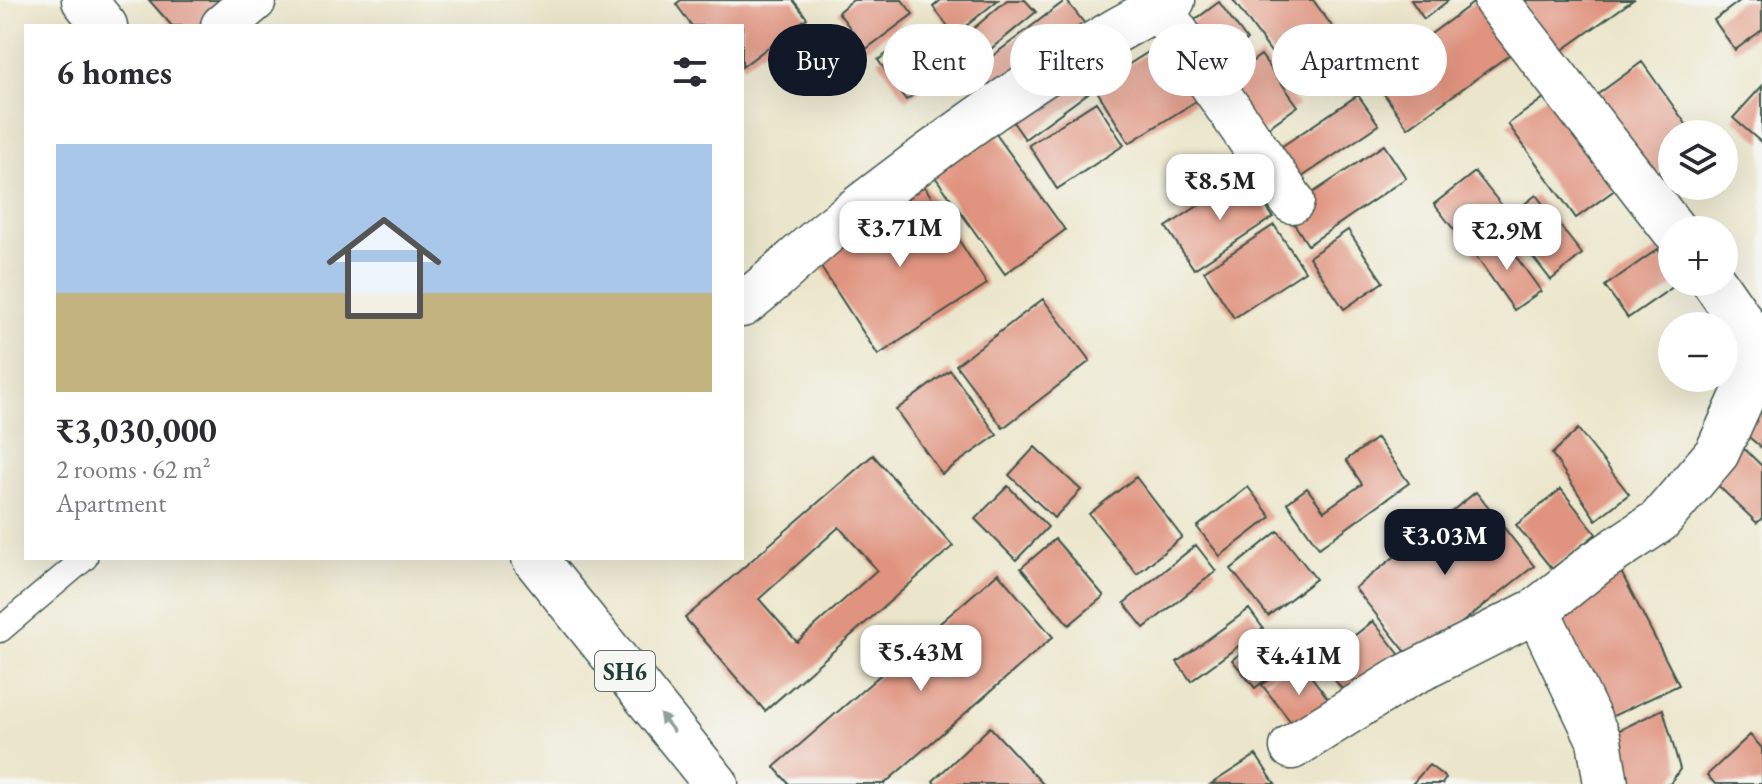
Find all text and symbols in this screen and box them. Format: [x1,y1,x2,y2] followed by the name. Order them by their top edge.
[768,24,867,96] chip: Buy
[883,24,994,96] chip: Rent
[1010,24,1132,96] chip: Filters
[1148,24,1256,96] chip: New
[1272,24,1447,96] chip: Apartment
[56,50,172,94] text: 6 homes
[668,50,712,94] icon: filters
[1658,120,1738,392] map controls
[1658,120,1738,200] button: layers
[1164,154,1276,222] pin: ₹8.5M
[1184,163,1256,197] text: ₹8.5M
[312,196,456,340] icon: home
[835,201,965,269] pin: ₹3.71M
[1451,204,1563,272] pin: ₹2.9M
[857,210,943,244] text: ₹3.71M
[1471,213,1543,247] text: ₹2.9M
[1658,216,1738,296] button: +
[1658,312,1738,392] button: −
[56,408,217,452] text: ₹3,030,000
[56,452,211,486] text: 2 rooms · 62 m²
[56,486,166,520] text: Apartment
[1380,509,1510,577] pin: ₹3.03M
[1402,518,1488,552] text: ₹3.03M
[856,625,986,693] pin: ₹5.43M
[1234,629,1364,697] pin: ₹4.41M
[878,634,964,668] text: ₹5.43M
[1256,638,1342,672] text: ₹4.41M
[595,651,655,691] road number: SH6
[659,713,676,733] one-way arrow

